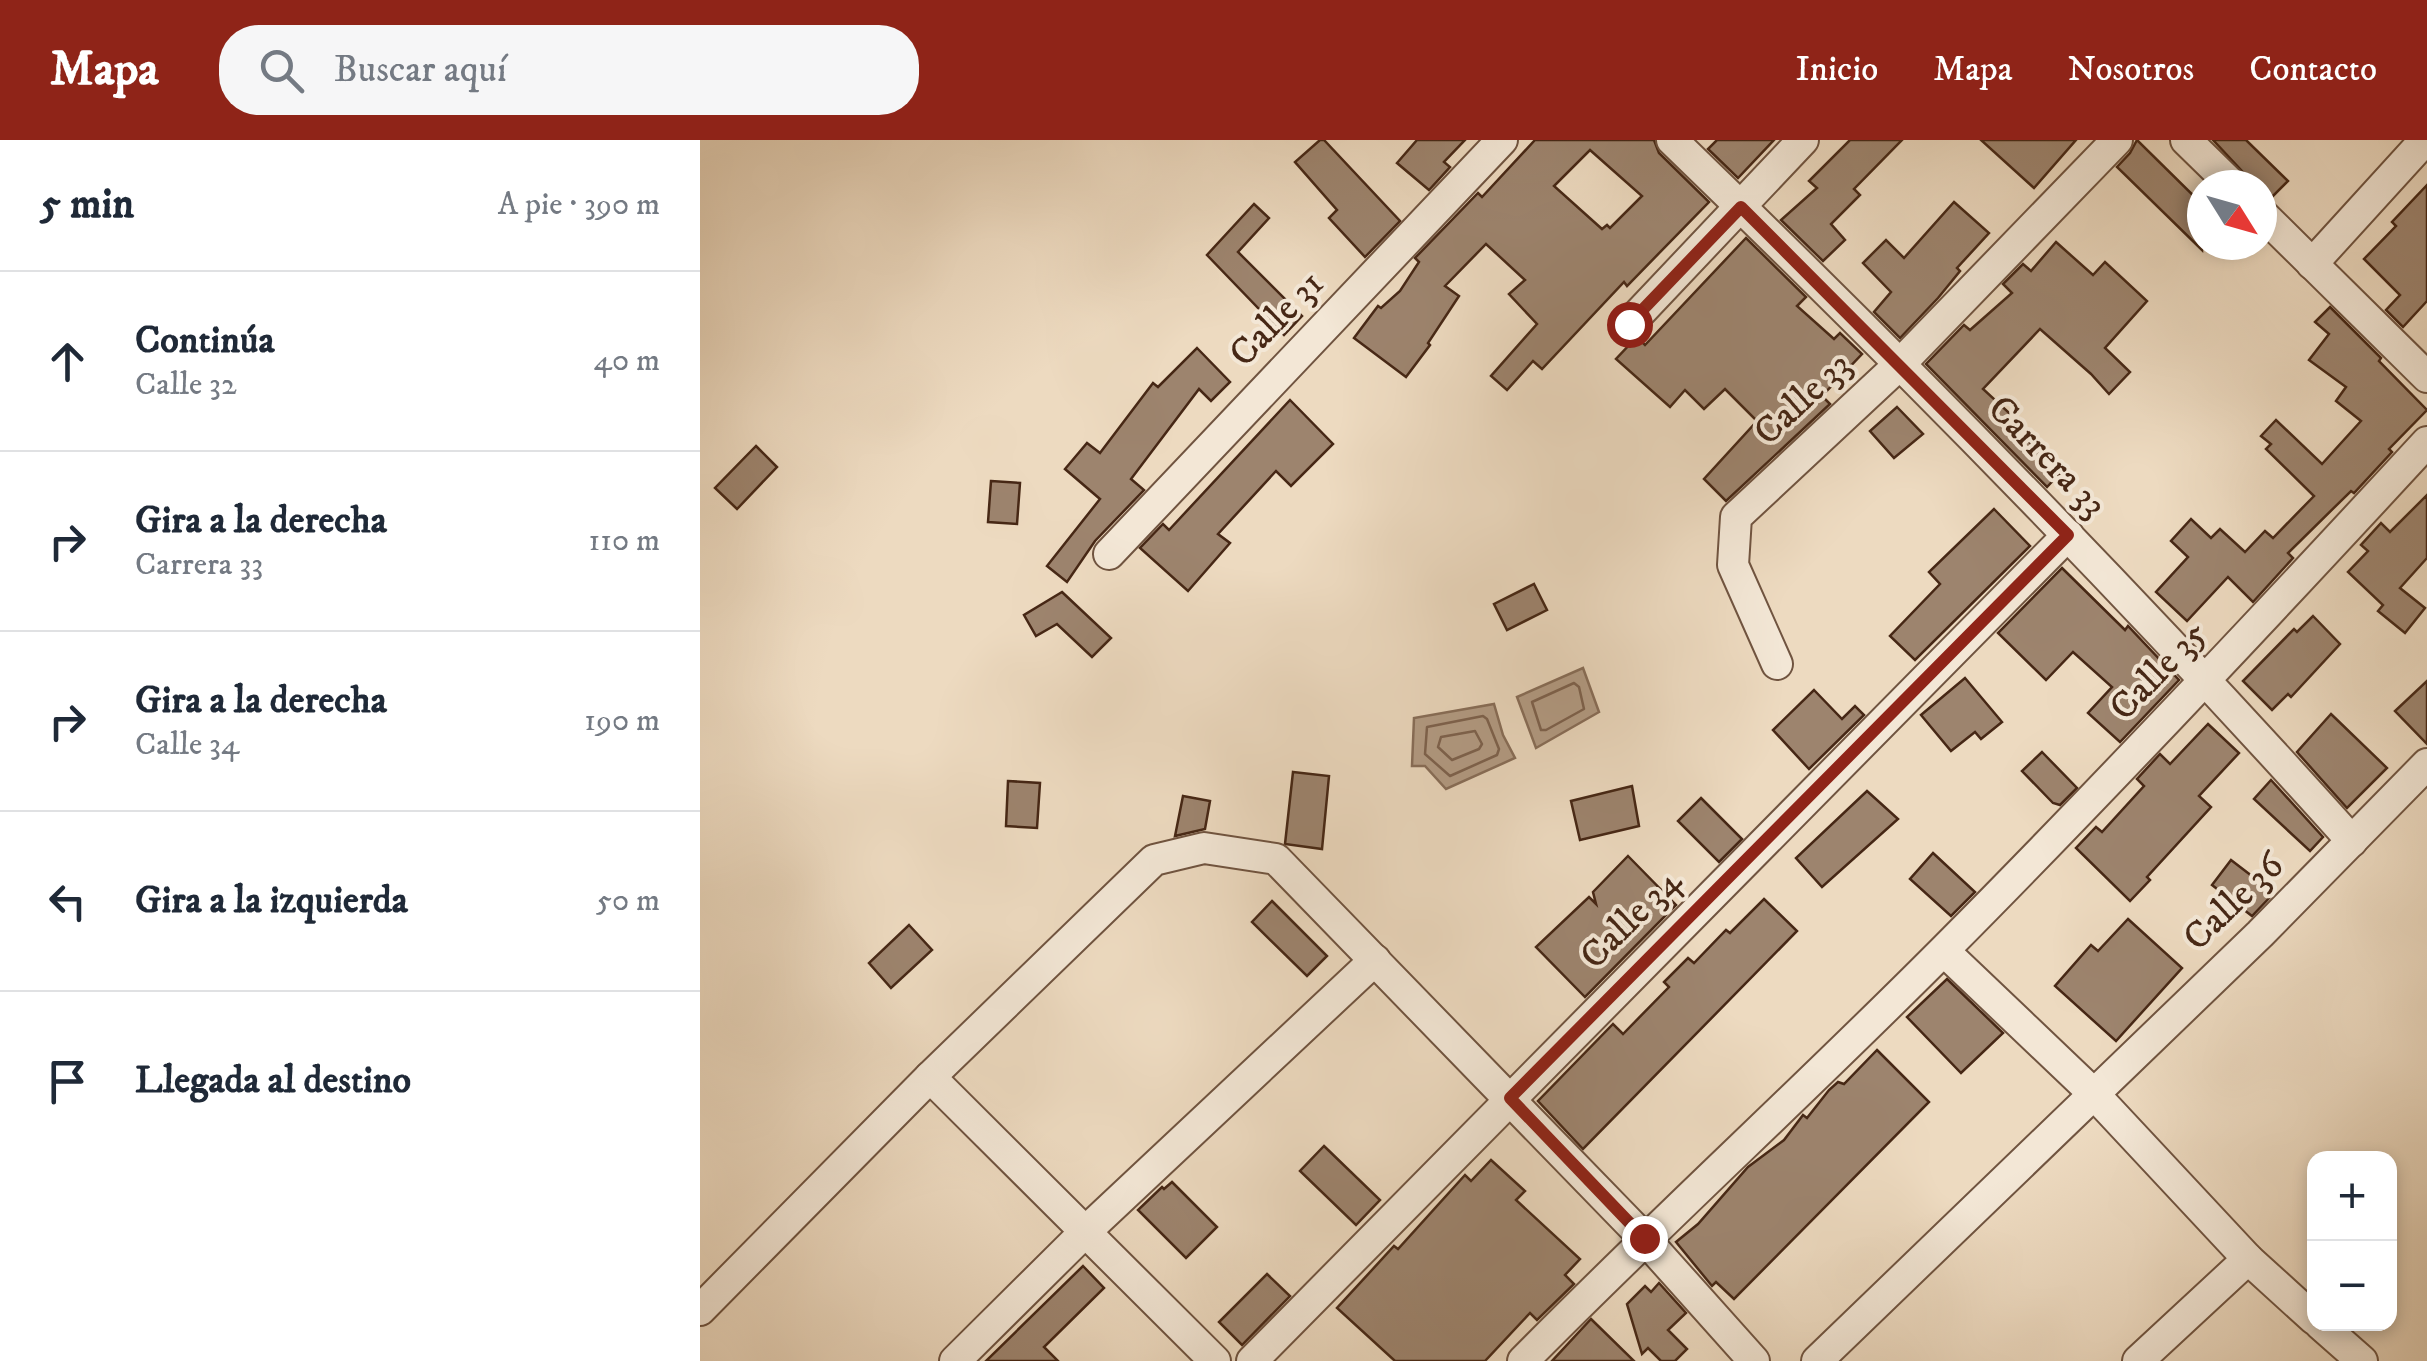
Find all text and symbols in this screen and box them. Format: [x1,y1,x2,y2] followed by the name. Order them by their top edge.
[219,25,919,115] search box
[50,40,159,100] text: Mapa
[254,43,309,98] icon: search
[334,46,507,94] text: Buscar aquí
[1795,48,1878,92] text: Inicio
[1933,48,2013,92] text: Mapa
[2068,48,2194,92] text: Nosotros
[2249,48,2377,92] text: Contacto
[2187,170,2277,260] north arrow
[40,179,134,231] text: 5 min
[498,185,660,225] text: A pie · 390 m
[1219,261,1335,377] street label: Calle 31
[1607,302,1653,348] route start
[135,317,275,365] text: Continúa
[40,334,95,389] icon: ahead
[593,341,660,381] text: 40 m
[1744,342,1862,456] street label: Calle 33
[135,365,237,405] text: Calle 32
[1977,386,2117,528] street label: Carrera 33
[135,497,387,545] text: Gira a la derecha
[40,514,95,569] icon: right
[588,521,660,561] text: 110 m
[135,545,263,585] text: Carrera 33
[2100,611,2218,731] street label: Calle 35
[135,677,387,725] text: Gira a la derecha
[40,694,95,749] icon: right
[584,701,660,741] text: 190 m
[135,725,239,765] text: Calle 34
[2173,842,2295,962] street label: Calle 36
[1570,857,1693,980] street label: Calle 34
[40,874,95,929] icon: left
[135,877,408,925] text: Gira a la izquierda
[596,881,660,921] text: 50 m
[40,1054,95,1109] icon: arrive
[135,1057,411,1105] text: Llegada al destino
[2307,1151,2397,1331] map controls
[2307,1151,2397,1241] button: +
[1622,1216,1668,1262] route end
[2307,1241,2397,1331] button: −

